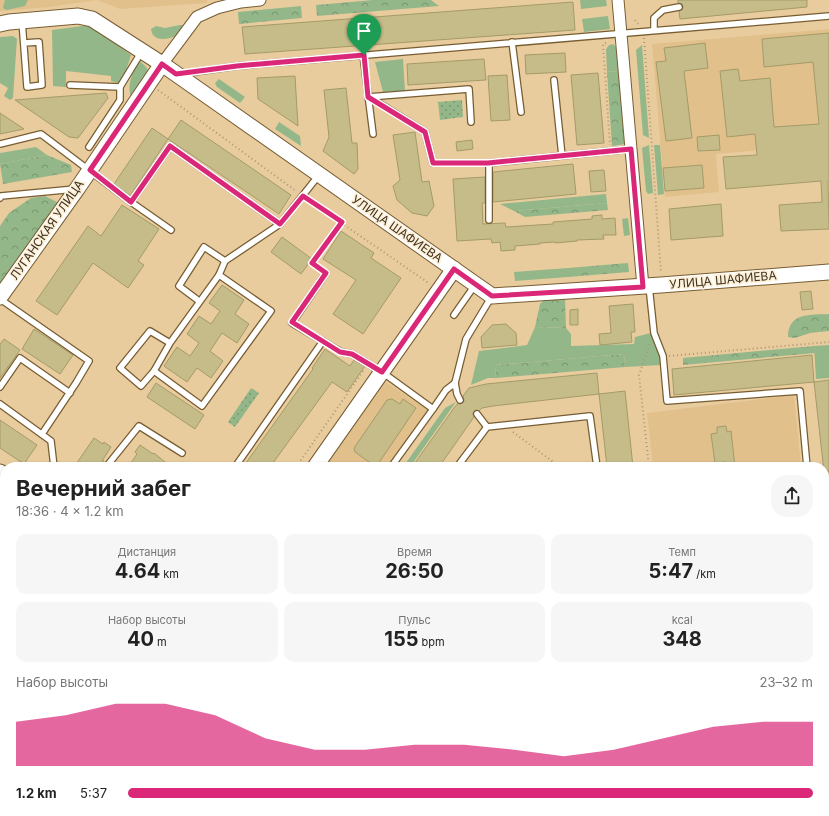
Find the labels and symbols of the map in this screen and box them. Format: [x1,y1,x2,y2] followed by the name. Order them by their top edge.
[347,14,381,55] pin
[7,177,87,282] street label: ЛУГАНСКАЯ УЛИЦА
[349,192,446,266] street label: УЛИЦА ШАФИЕВА
[669,267,777,292] street label: УЛИЦА ШАФИЕВА

